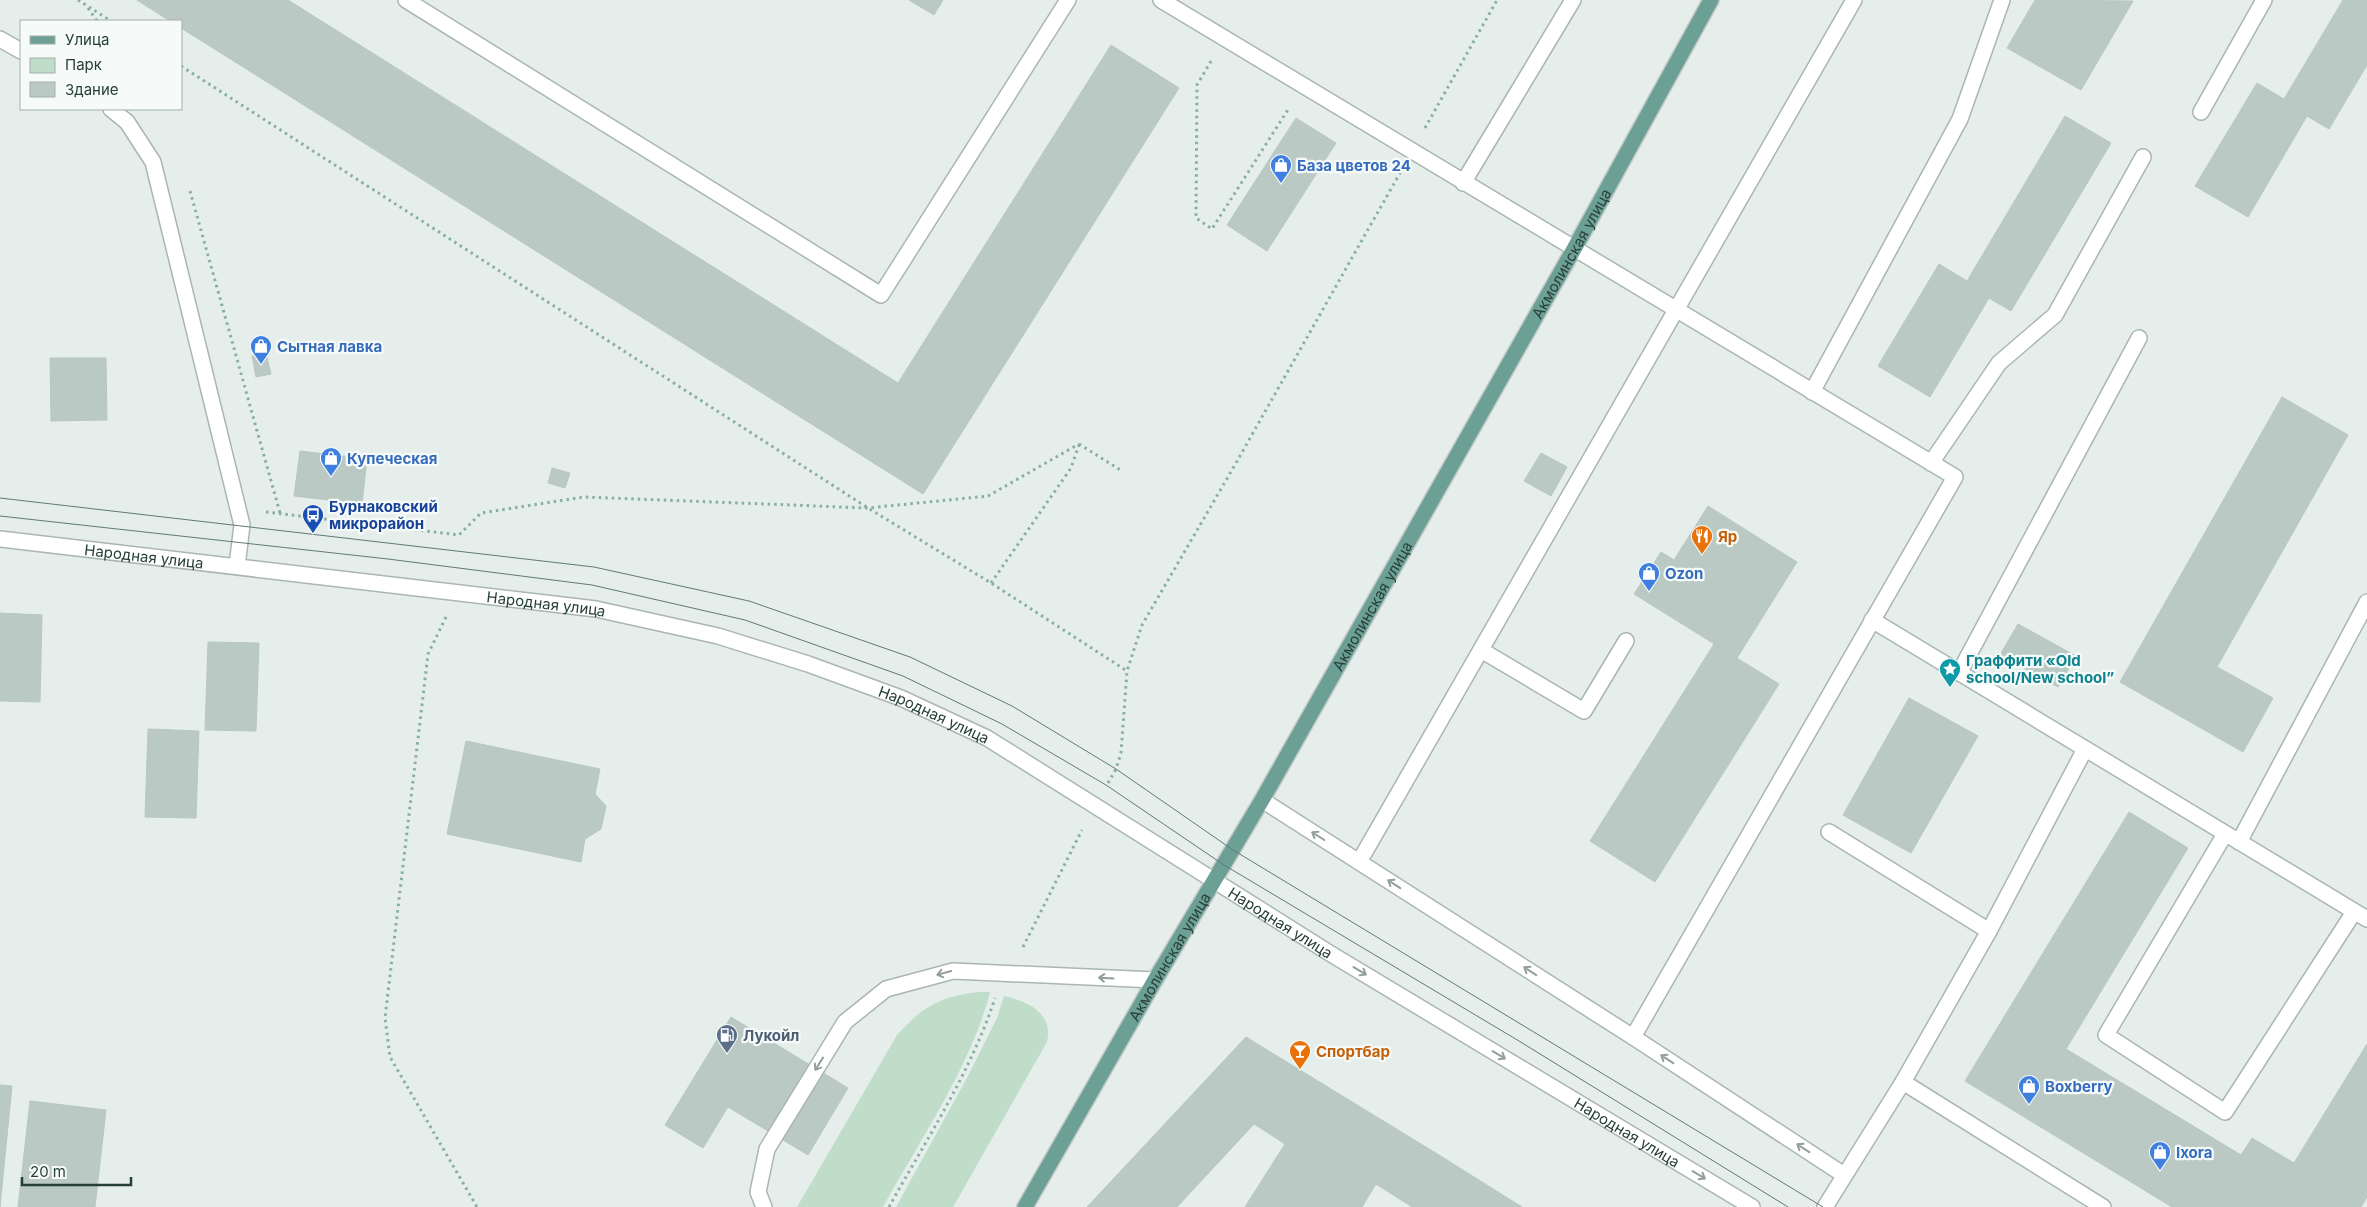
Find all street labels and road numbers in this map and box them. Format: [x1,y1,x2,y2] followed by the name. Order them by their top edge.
[1527,185,1615,322] street label: Акмолинская улица
[1328,538,1416,674] street label: Акмолинская улица
[83,539,205,572] street label: Народная улица
[486,587,608,620] street label: Народная улица
[876,681,993,747] street label: Народная улица
[1225,883,1336,962] street label: Народная улица
[1124,889,1214,1024] street label: Акмолинская улица
[1571,1093,1683,1171] street label: Народная улица

